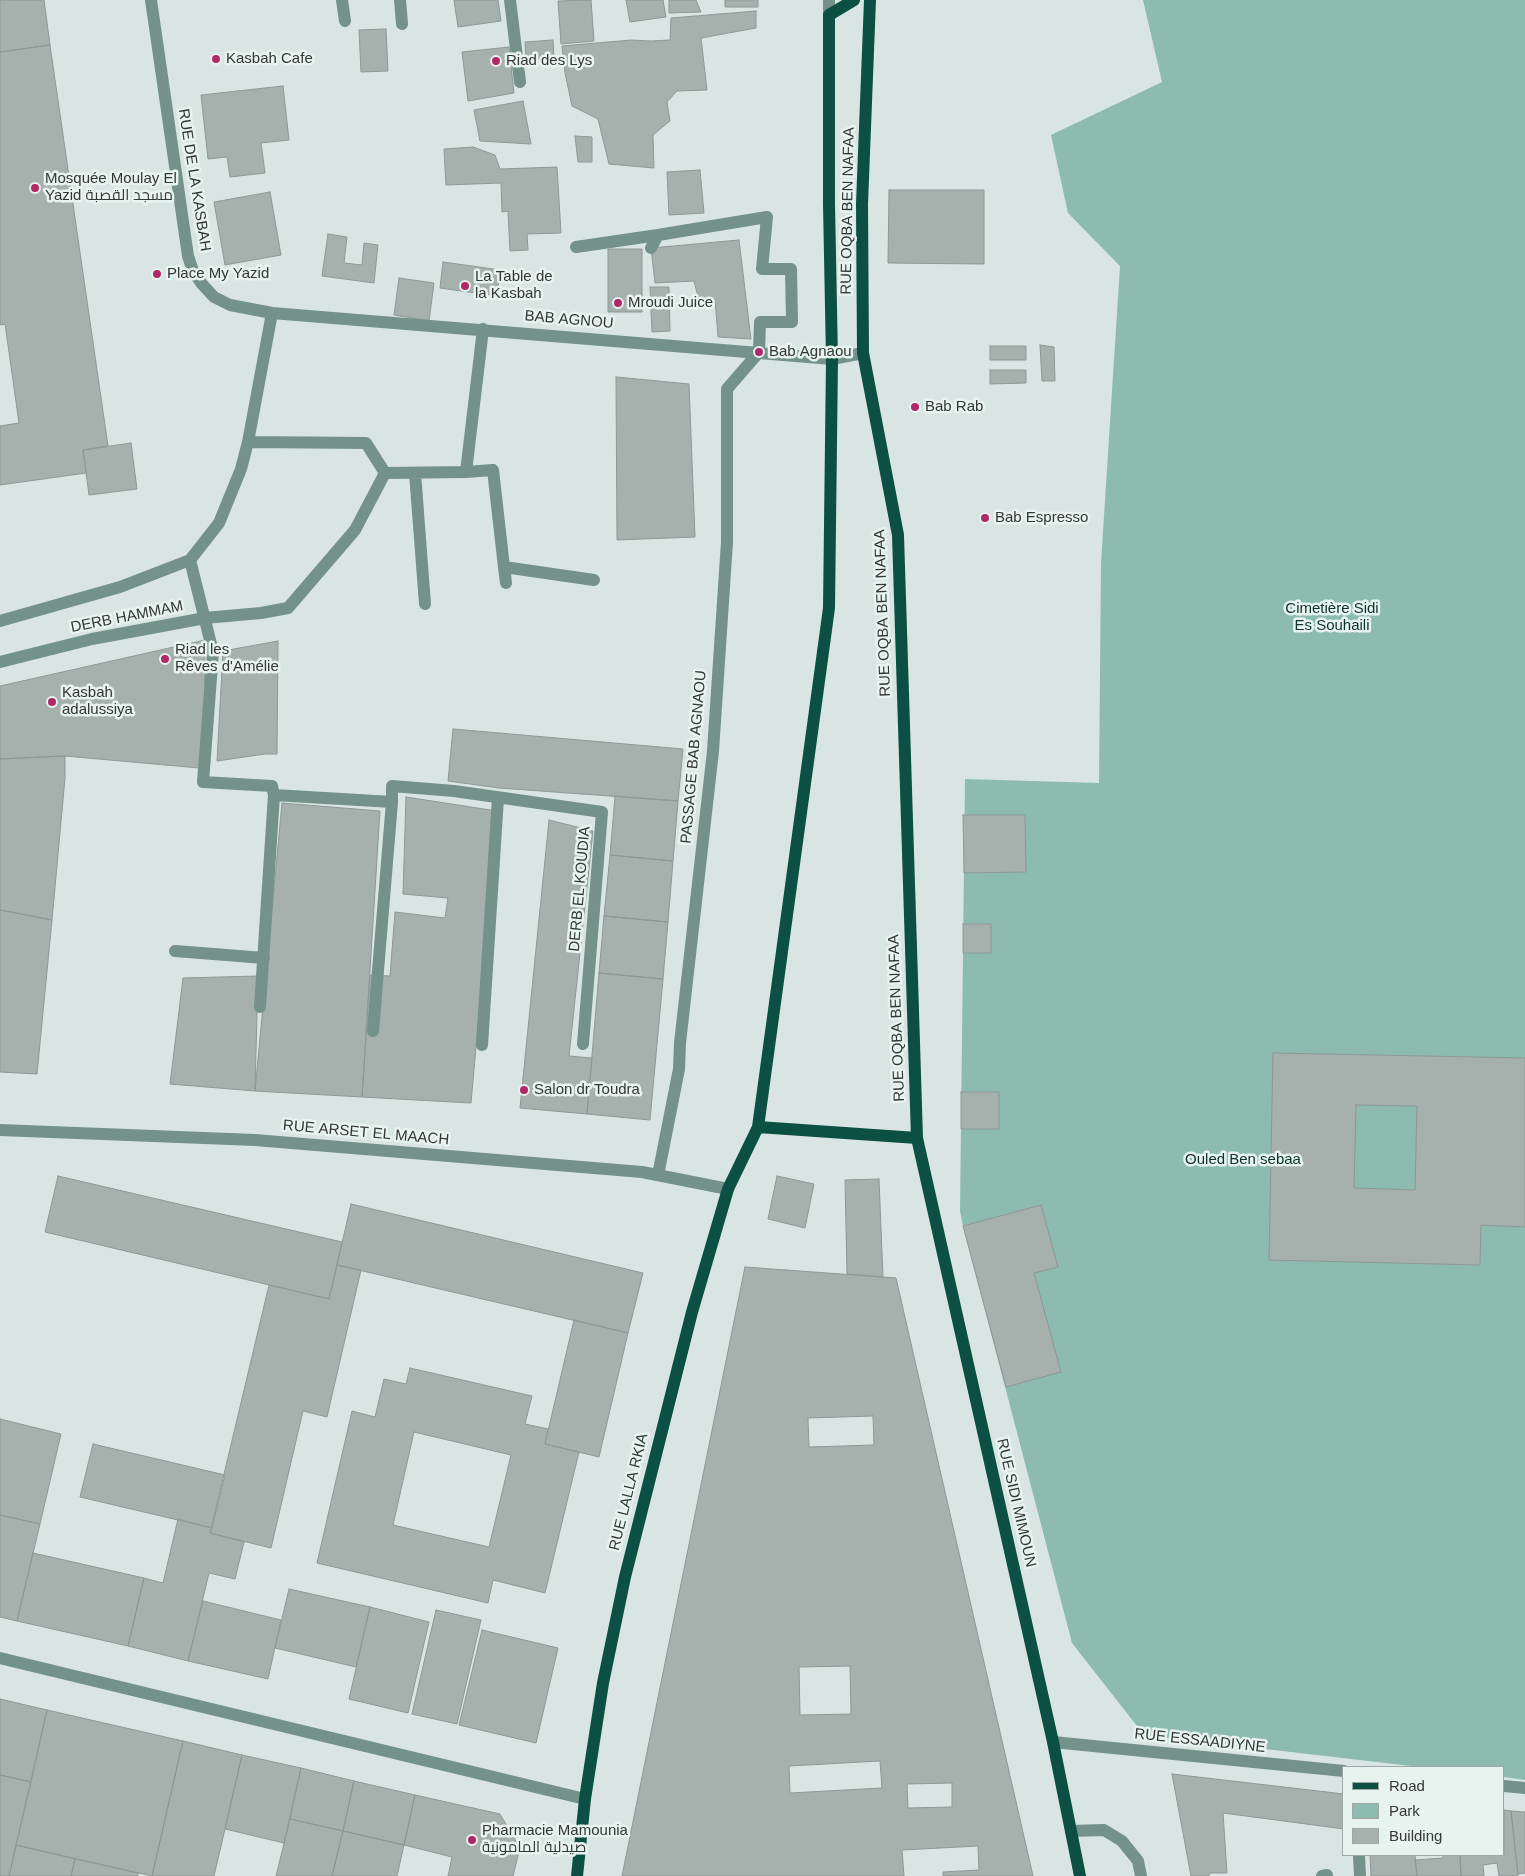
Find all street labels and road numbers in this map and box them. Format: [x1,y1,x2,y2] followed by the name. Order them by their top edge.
[174,107,214,253] street label: RUE DE LA KASBAH
[838,127,858,295] street label: RUE OQBA BEN NAFAA
[524,307,614,333] street label: BAB AGNOU
[871,529,895,697] street label: RUE OQBA BEN NAFAA
[69,597,185,637] street label: DERB HAMMAM
[677,670,711,844] street label: PASSAGE BAB AGNAOU
[566,826,594,952] street label: DERB EL KOUDIA
[885,934,909,1102] street label: RUE OQBA BEN NAFAA
[282,1117,450,1149] street label: RUE ARSET EL MAACH
[606,1432,652,1552] street label: RUE LALLA RKIA
[992,1437,1040,1569] street label: RUE SIDI MIMOUN
[1134,1725,1266,1757] street label: RUE ESSAADIYNE

